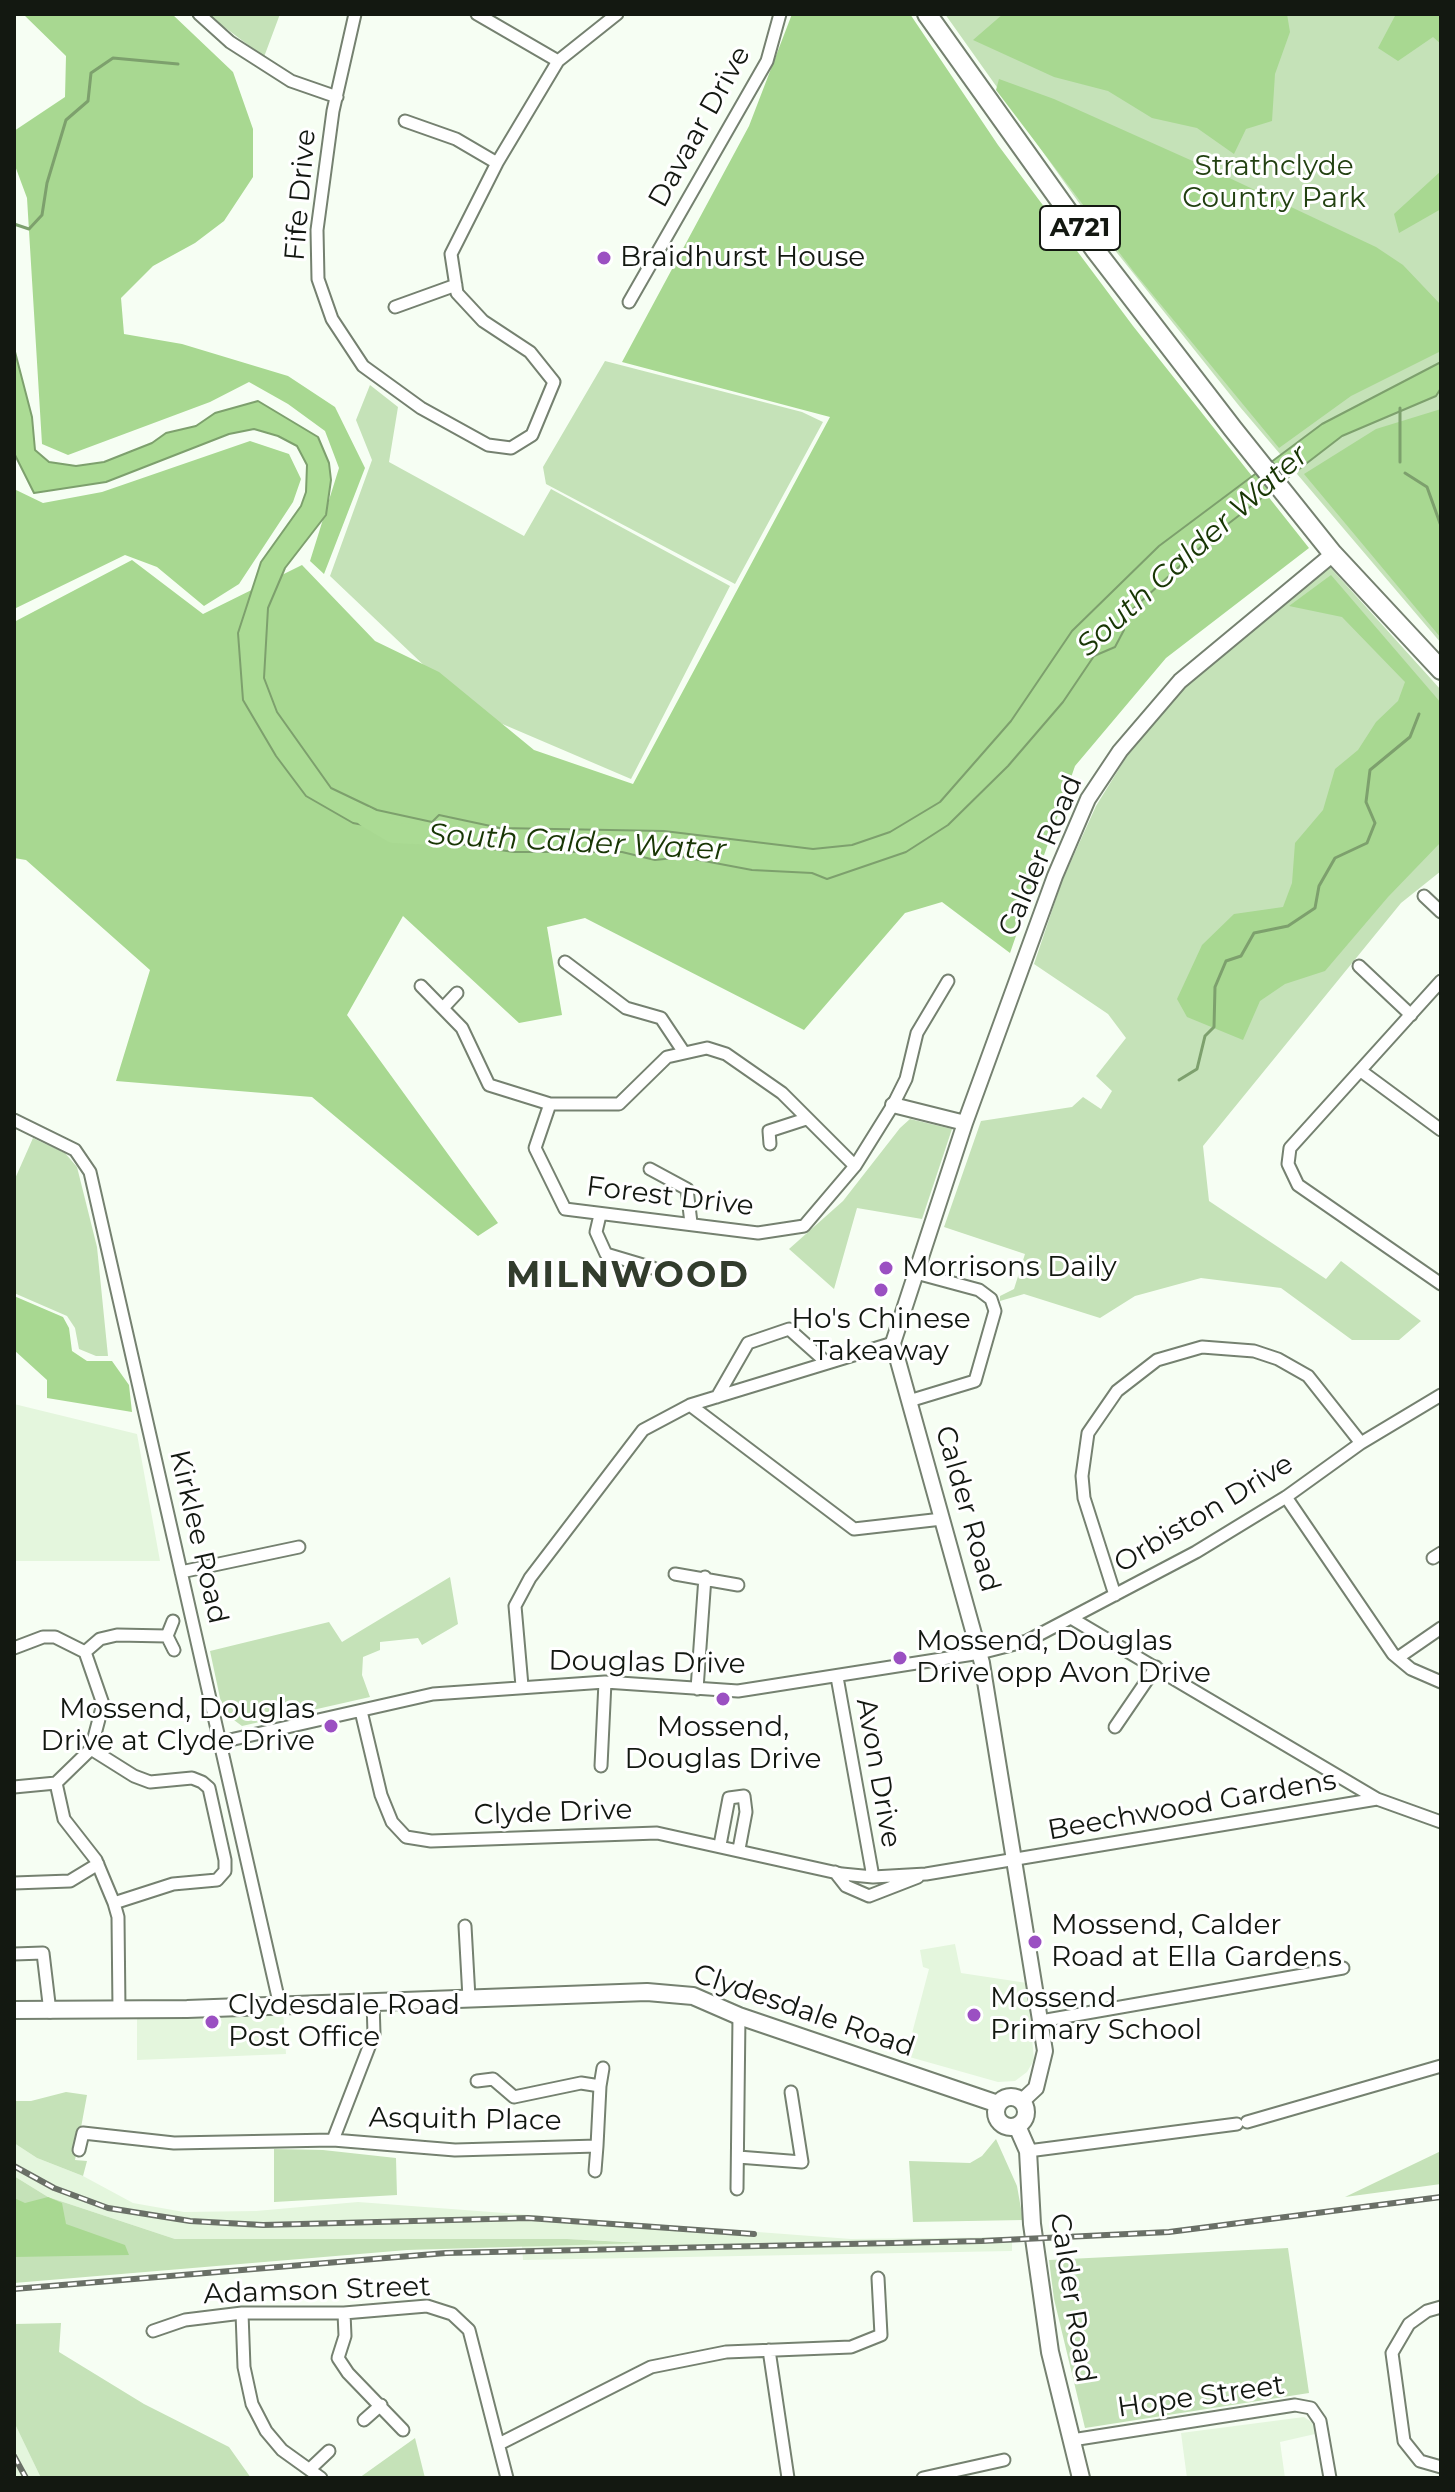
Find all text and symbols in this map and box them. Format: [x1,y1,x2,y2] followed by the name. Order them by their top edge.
[642,41,758,213] street label: Davaar Drive
[279,128,323,262] street label: Fife Drive
[1182,150,1366,216] park label: Strathclyde Country Park
[1040,206,1120,250] road number: A721
[620,241,865,275] place label: Braidhurst House
[595,249,613,267] marker: Braidhurst House
[1070,438,1316,664] water label: South Calder Water
[992,771,1090,941] street label: Calder Road
[427,817,727,869] water label: South Calder Water
[584,1170,756,1224] street label: Forest Drive
[902,1251,1117,1285] place label: Morrisons Daily
[506,1254,750,1298] district label: MILNWOOD
[877,1259,895,1277] marker: Morrisons Daily
[872,1281,890,1299] marker: Ho's Chinese Takeaway
[791,1303,971,1369] place label: Ho's Chinese Takeaway
[927,1422,1007,1596] street label: Calder Road
[162,1447,234,1627] street label: Kirklee Road
[1108,1447,1300,1581] street label: Orbiston Drive
[916,1625,1211,1691] place label: Mossend, Douglas Drive opp Avon Drive
[548,1644,746,1682] street label: Douglas Drive
[891,1649,909,1667] marker: Mossend, Douglas Drive opp Avon Drive
[714,1690,732,1708] marker: Mossend, Douglas Drive
[41,1693,315,1759] place label: Mossend, Douglas Drive at Clyde Drive
[848,1696,908,1850] street label: Avon Drive
[624,1711,822,1777] place label: Mossend, Douglas Drive
[322,1717,340,1735] marker: Mossend, Douglas Drive at Clyde Drive
[1045,1764,1339,1848] street label: Beechwood Gardens
[473,1793,633,1833] street label: Clyde Drive
[1051,1909,1342,1975] place label: Mossend, Calder Road at Ella Gardens
[1026,1933,1044,1951] marker: Mossend, Calder Road at Ella Gardens
[689,1957,919,2065] street label: Clydesdale Road
[990,1982,1202,2048] place label: Mossend Primary School
[228,1989,460,2055] place label: Clydesdale Road Post Office
[965,2006,983,2024] marker: Mossend Primary School
[203,2013,221,2031] marker: Clydesdale Road Post Office
[368,2102,562,2138] street label: Asquith Place
[1042,2211,1102,2385] street label: Calder Road
[203,2270,431,2312] street label: Adamson Street
[1115,2369,1287,2425] street label: Hope Street

